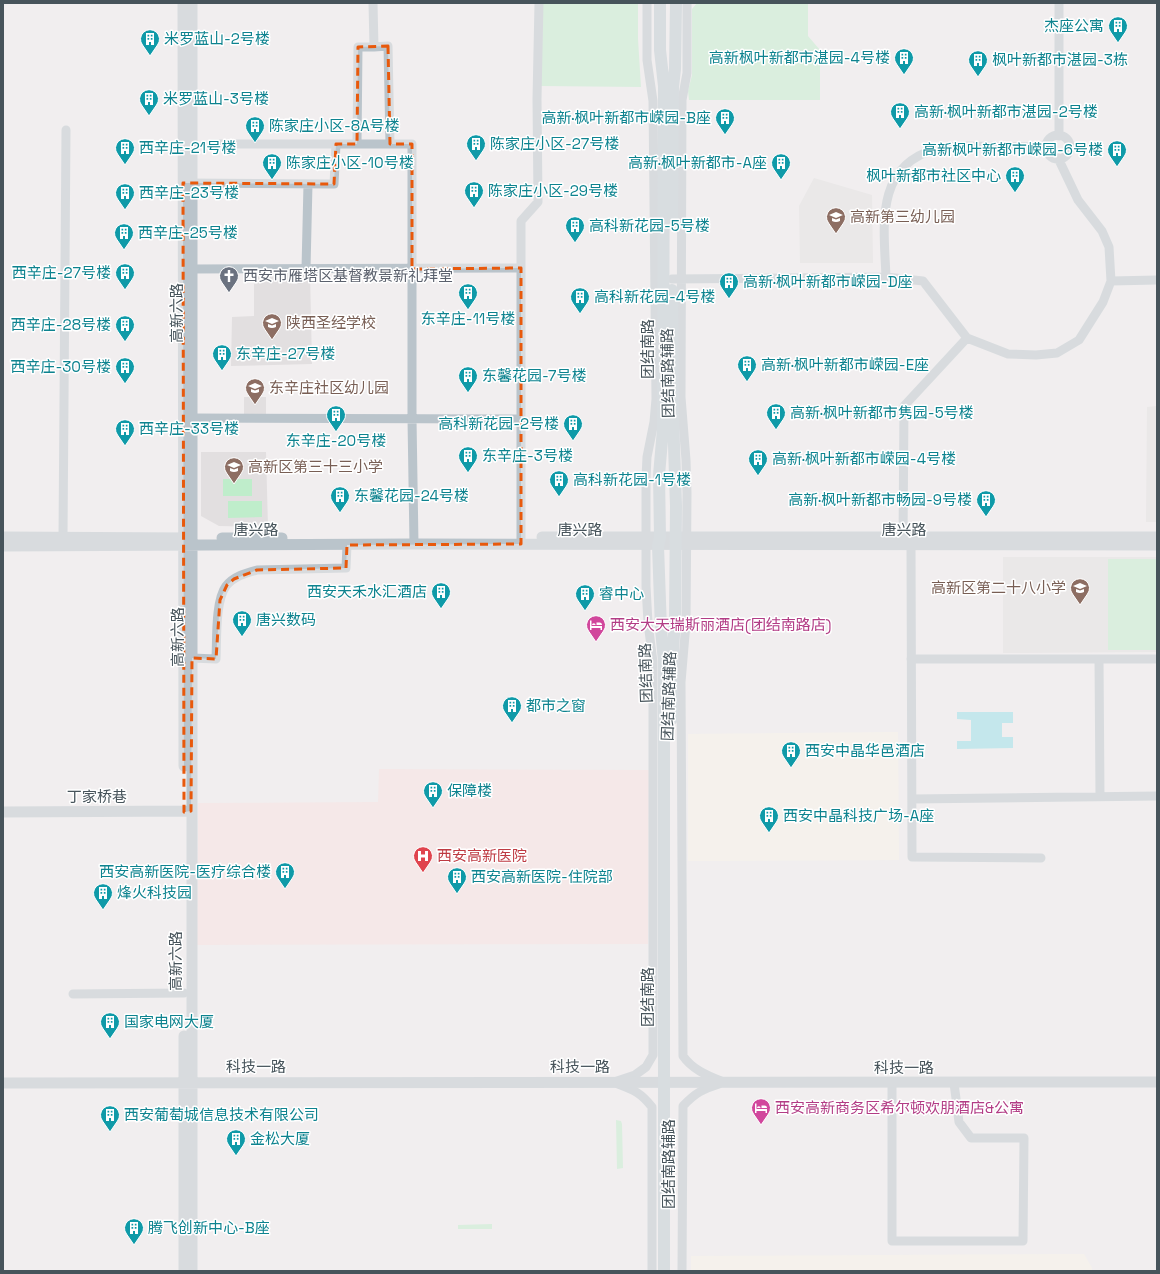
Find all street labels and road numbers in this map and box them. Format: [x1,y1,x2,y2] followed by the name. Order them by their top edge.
[167,283,186,343] street label: 高新六路
[638,319,657,379] street label: 团结南路
[657,328,678,418] street label: 团结南路辅路
[233,520,279,539] street label: 唐兴路
[557,520,603,539] street label: 唐兴路
[881,520,927,539] street label: 唐兴路
[168,607,187,667] street label: 高新六路
[635,643,656,703] street label: 团结南路
[657,651,680,741] street label: 团结南路辅路
[67,787,127,806] street label: 丁家桥巷
[166,931,185,991] street label: 高新六路
[638,967,657,1027] street label: 团结南路
[226,1057,286,1076] street label: 科技一路
[550,1057,610,1076] street label: 科技一路
[874,1058,934,1077] street label: 科技一路
[659,1119,678,1209] street label: 团结南路辅路

